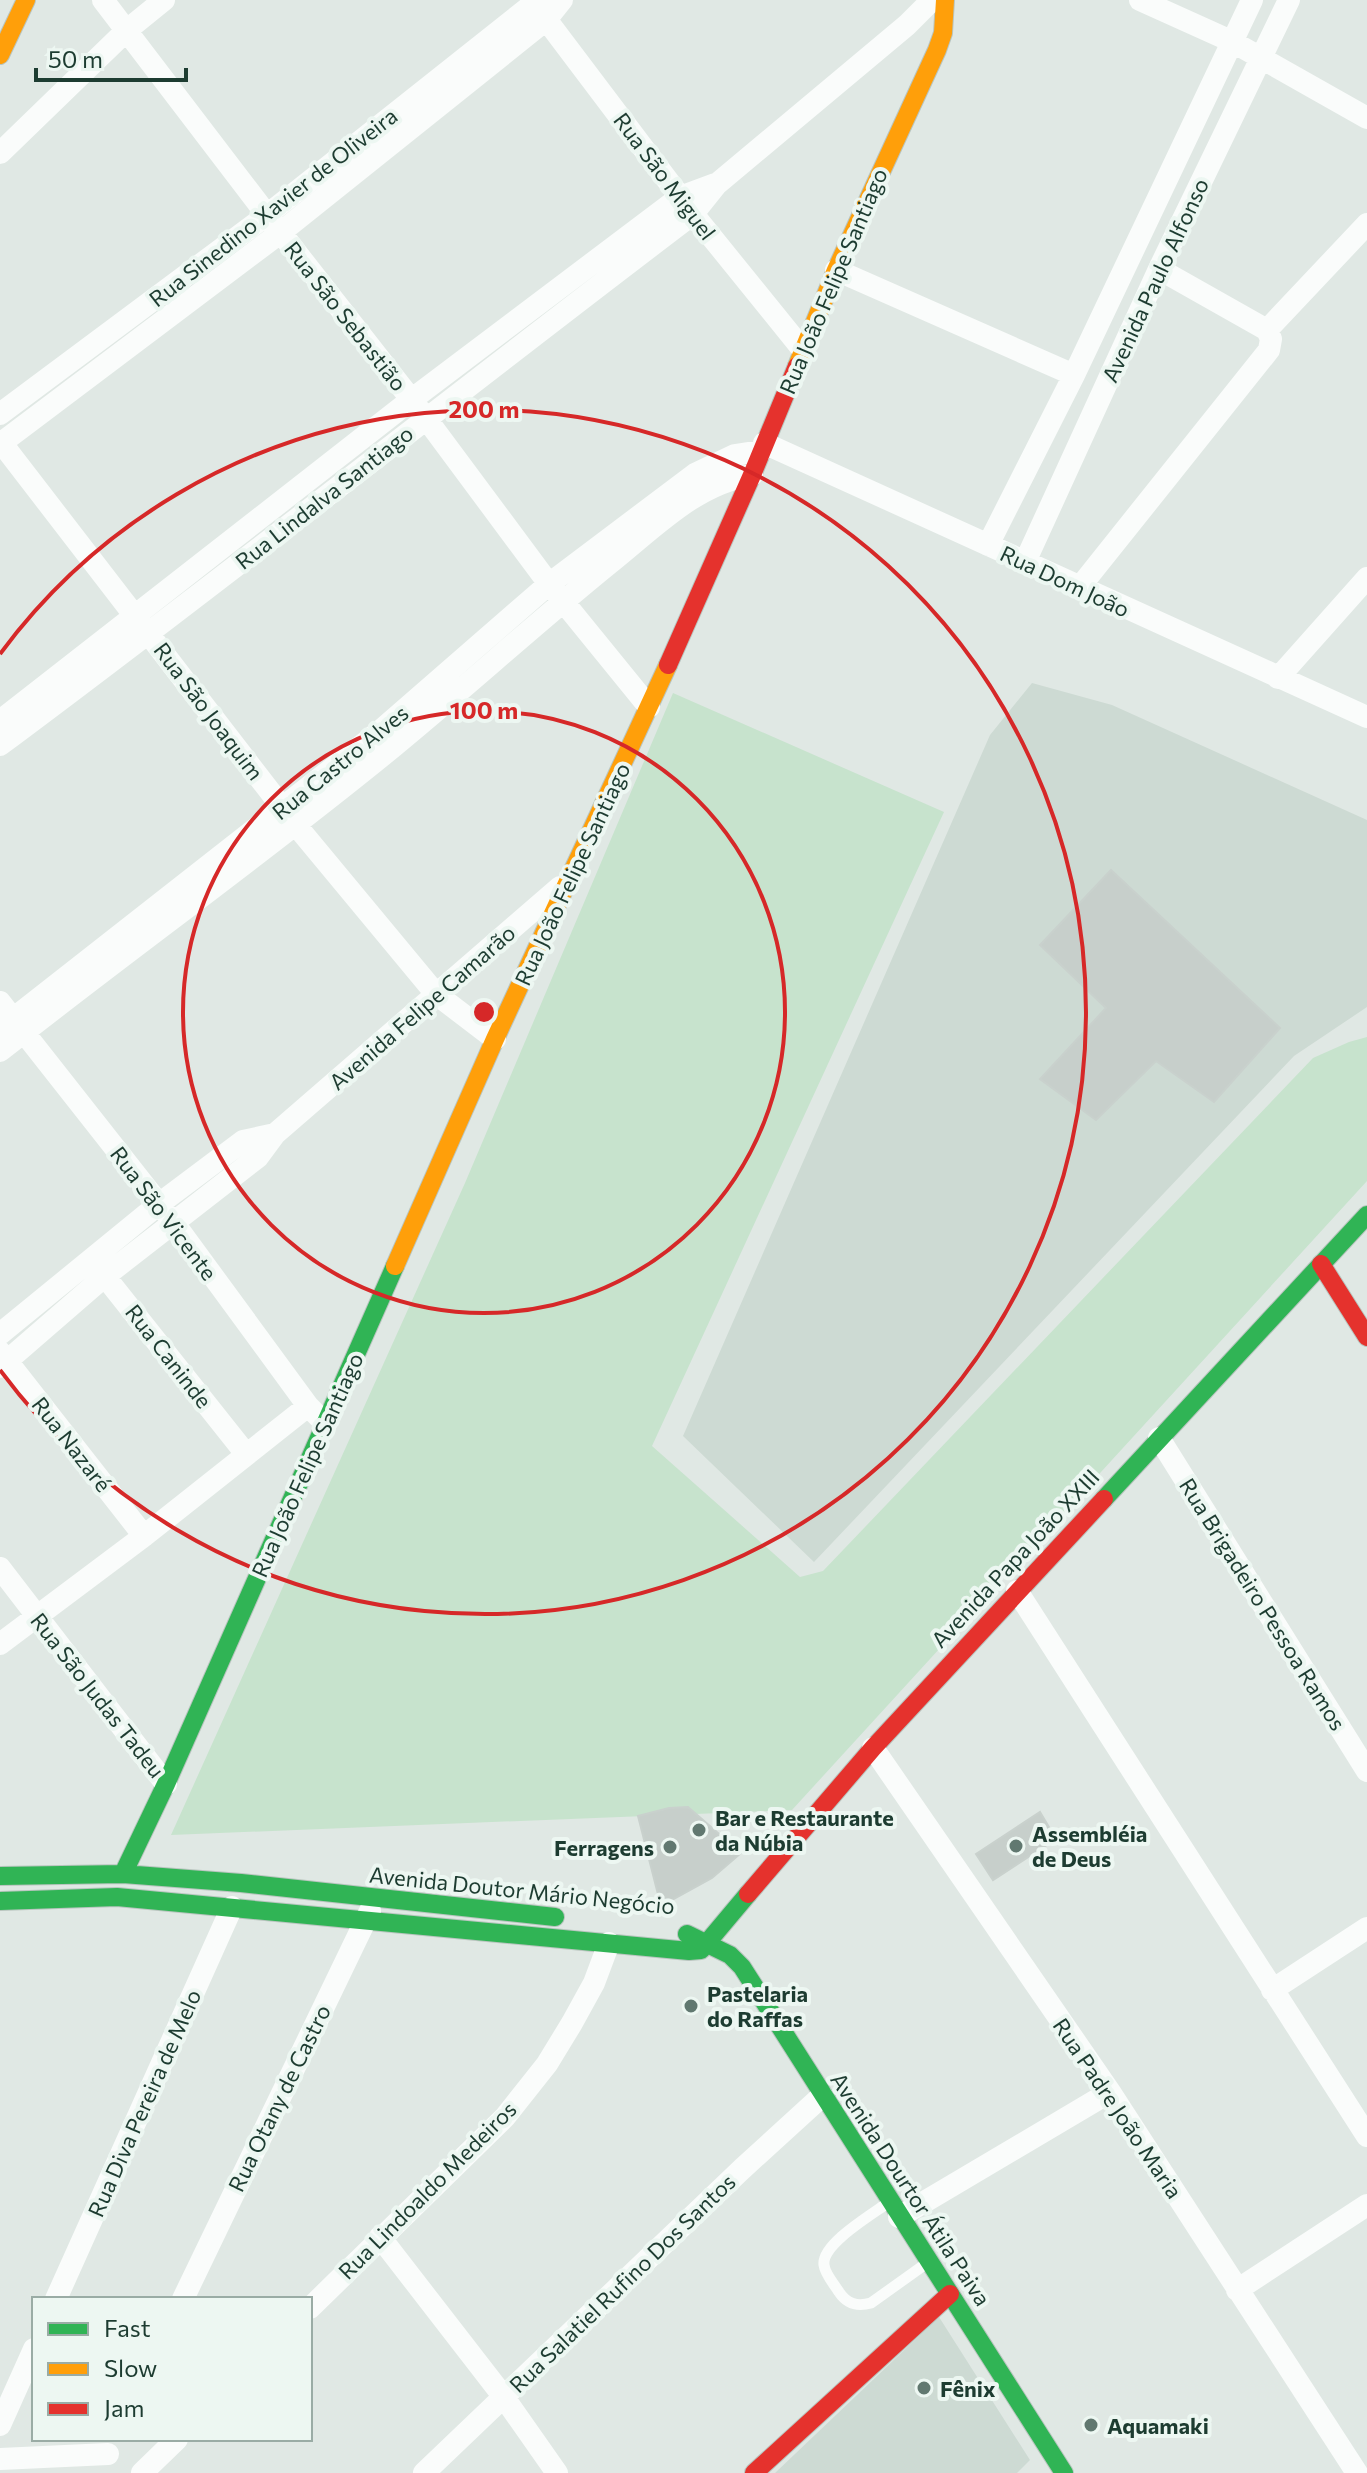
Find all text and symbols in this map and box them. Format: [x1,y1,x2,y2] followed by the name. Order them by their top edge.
[36,32,186,82] scale bar
[48,44,103,73] text: 50 m
[144,102,402,312] street label: Rua Sinedino Xavier de Oliveira
[608,107,722,245] street label: Rua São Miguel
[773,164,893,398] street label: Rua João Felipe Santiago
[1096,174,1214,386] street label: Avenida Paulo Alfonso
[279,236,413,396] street label: Rua São Sebastião
[449,394,519,423] text: 200 m
[230,419,418,575] street label: Rua Lindalva Santiago
[996,539,1134,623] street label: Rua Dom João
[148,637,270,785] street label: Rua São Joaquim
[450,695,518,724] text: 100 m
[267,699,413,825] street label: Rua Castro Alves
[508,758,636,990] street label: Rua João Felipe Santiago
[323,919,521,1095] street label: Avenida Felipe Camarão
[470,998,498,1026] centre of rings
[105,1141,223,1285] street label: Rua São Vicente
[120,1299,218,1413] street label: Rua Caninde
[245,1349,369,1581] street label: Rua João Felipe Santiago
[27,1391,117,1497] street label: Rua Nazaré
[925,1463,1105,1653] street label: Avenida Papa João XXIII
[1174,1473,1352,1735] street label: Rua Brigadeiro Pessoa Ramos
[25,1607,171,1783] street label: Rua São Judas Tadeu
[715,1804,894,1856] place label: Bar e Restaurante da Núbia
[1032,1820,1147,1872] place label: Assembléia de Deus
[690,1821,708,1839] marker: Bar e Restaurante da Núbia
[554,1834,654,1861] place label: Ferragens
[1007,1837,1025,1855] marker: Assembléia de Deus
[661,1838,679,1856] marker: Ferragens
[368,1861,676,1919] street label: Avenida Doutor Mário Negócio
[707,1980,808,2032] place label: Pastelaria do Raffas
[82,1985,206,2221] street label: Rua Diva Pereira de Melo
[682,1997,700,2015] marker: Pastelaria do Raffas
[222,2000,336,2196] street label: Rua Otany de Castro
[1048,2013,1188,2203] street label: Rua Padre João Maria
[825,2067,997,2311] street label: Avenida Dourtor Átila Paiva
[332,2095,522,2285] street label: Rua Lindoaldo Medeiros
[503,2168,741,2398] street label: Rua Salatiel Rufino Dos Santos
[32,2297,312,2441] legend
[104,2313,151,2342] text: Fast
[104,2353,157,2382] text: Slow
[940,2375,996,2402] place label: Fênix
[915,2379,933,2397] marker: Fênix
[104,2393,144,2422] text: Jam
[1107,2412,1209,2439] place label: Aquamaki
[1082,2416,1100,2434] marker: Aquamaki

